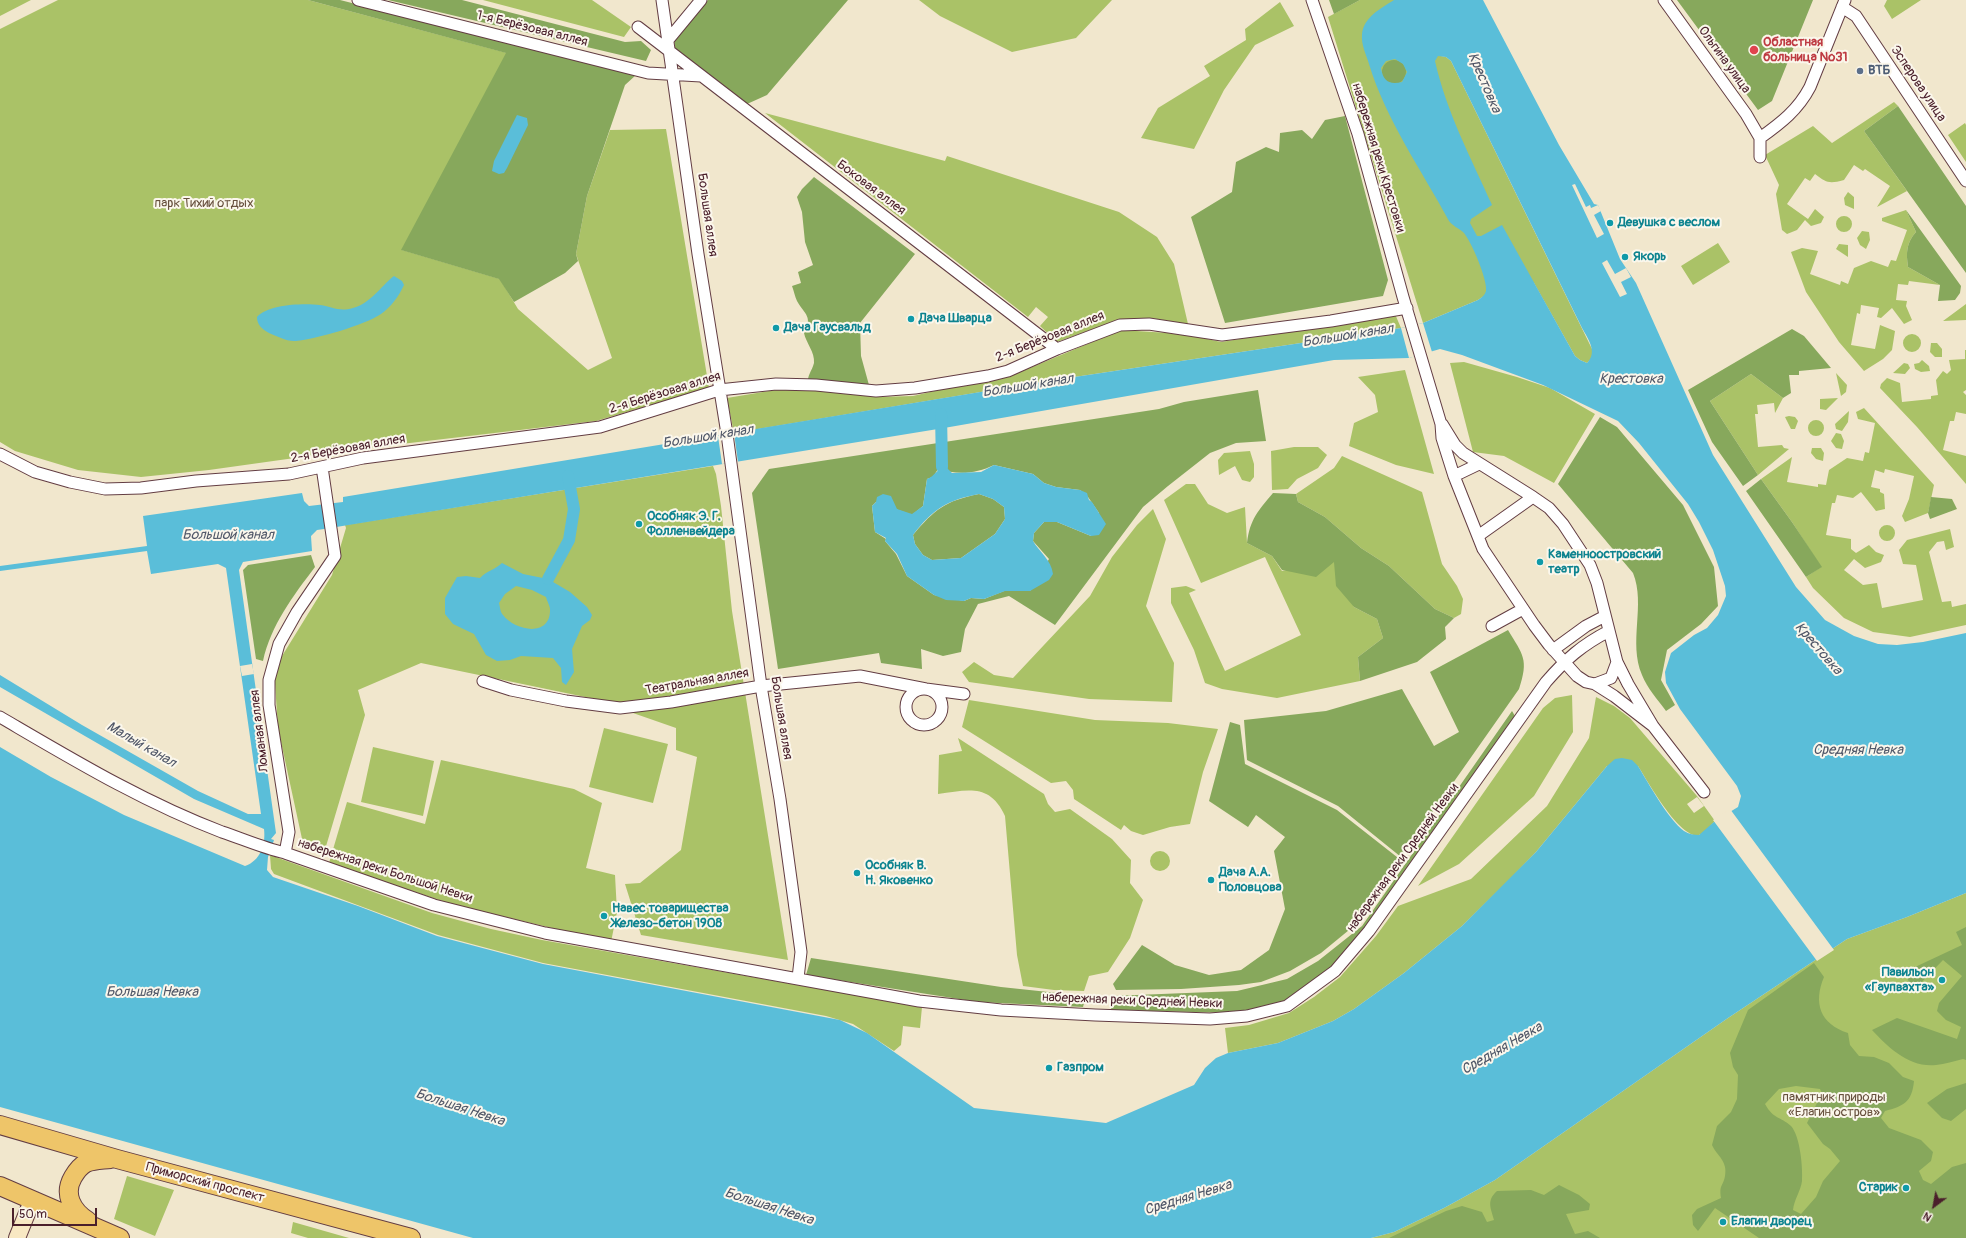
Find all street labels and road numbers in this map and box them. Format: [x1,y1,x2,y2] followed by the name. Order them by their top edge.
[475,8,589,50] street label: 1-я Берёзовая аллея
[1694,23,1754,97] street label: Ольгина улица
[1887,43,1949,125] street label: Эсперова улица
[1348,82,1408,234] street label: набережная реки Крестовки
[834,157,908,219] street label: Боковая аллея
[693,172,721,258] street label: Большая аллея
[993,308,1107,366] street label: 2-я Берёзовая аллея
[607,369,723,417] street label: 2-я Берёзовая аллея
[290,431,406,467] street label: 2-я Берёзовая аллея
[644,665,750,699] street label: Театральная аллея
[767,675,795,761] street label: Большая аллея
[247,689,273,773] street label: Ломаная аллея
[1344,781,1462,935] street label: набережная реки Средней Невки
[296,835,474,907] street label: набережная реки Большой Невки
[1042,990,1222,1012] street label: набережная реки Средней Невки
[144,1160,266,1206] street label: Приморский проспект

